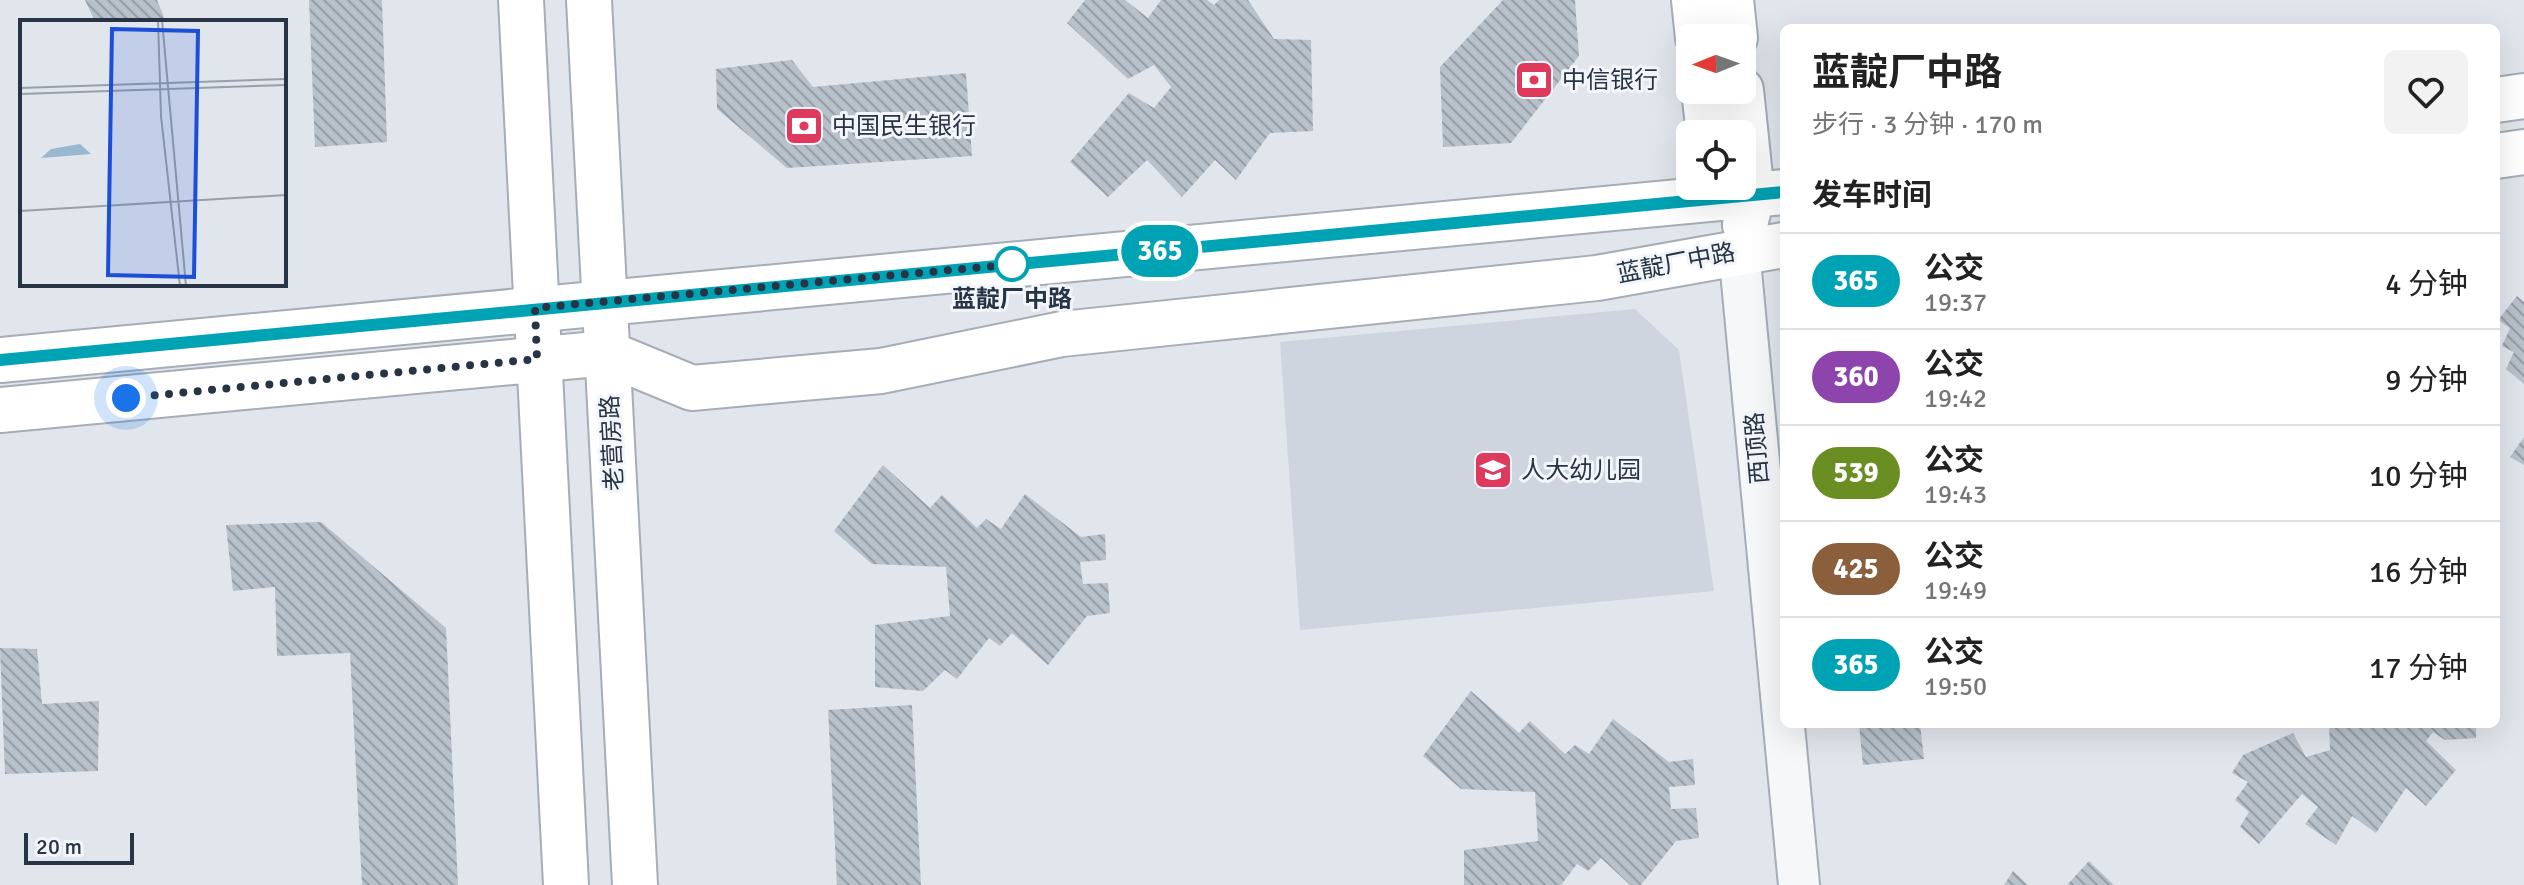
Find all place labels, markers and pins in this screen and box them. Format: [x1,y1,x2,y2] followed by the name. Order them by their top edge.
[1513,59,1555,101] bank icon: 中信银行
[1562,65,1658,95] place label: 中信银行
[783,105,825,147] bank icon: 中国民生银行
[832,111,976,141] place label: 中国民生银行
[995,247,1029,281] marker: 蓝靛厂中路
[952,284,1072,314] place label: 蓝靛厂中路
[1472,449,1514,491] school or university icon: 人大幼儿园
[1521,455,1641,485] place label: 人大幼儿园

